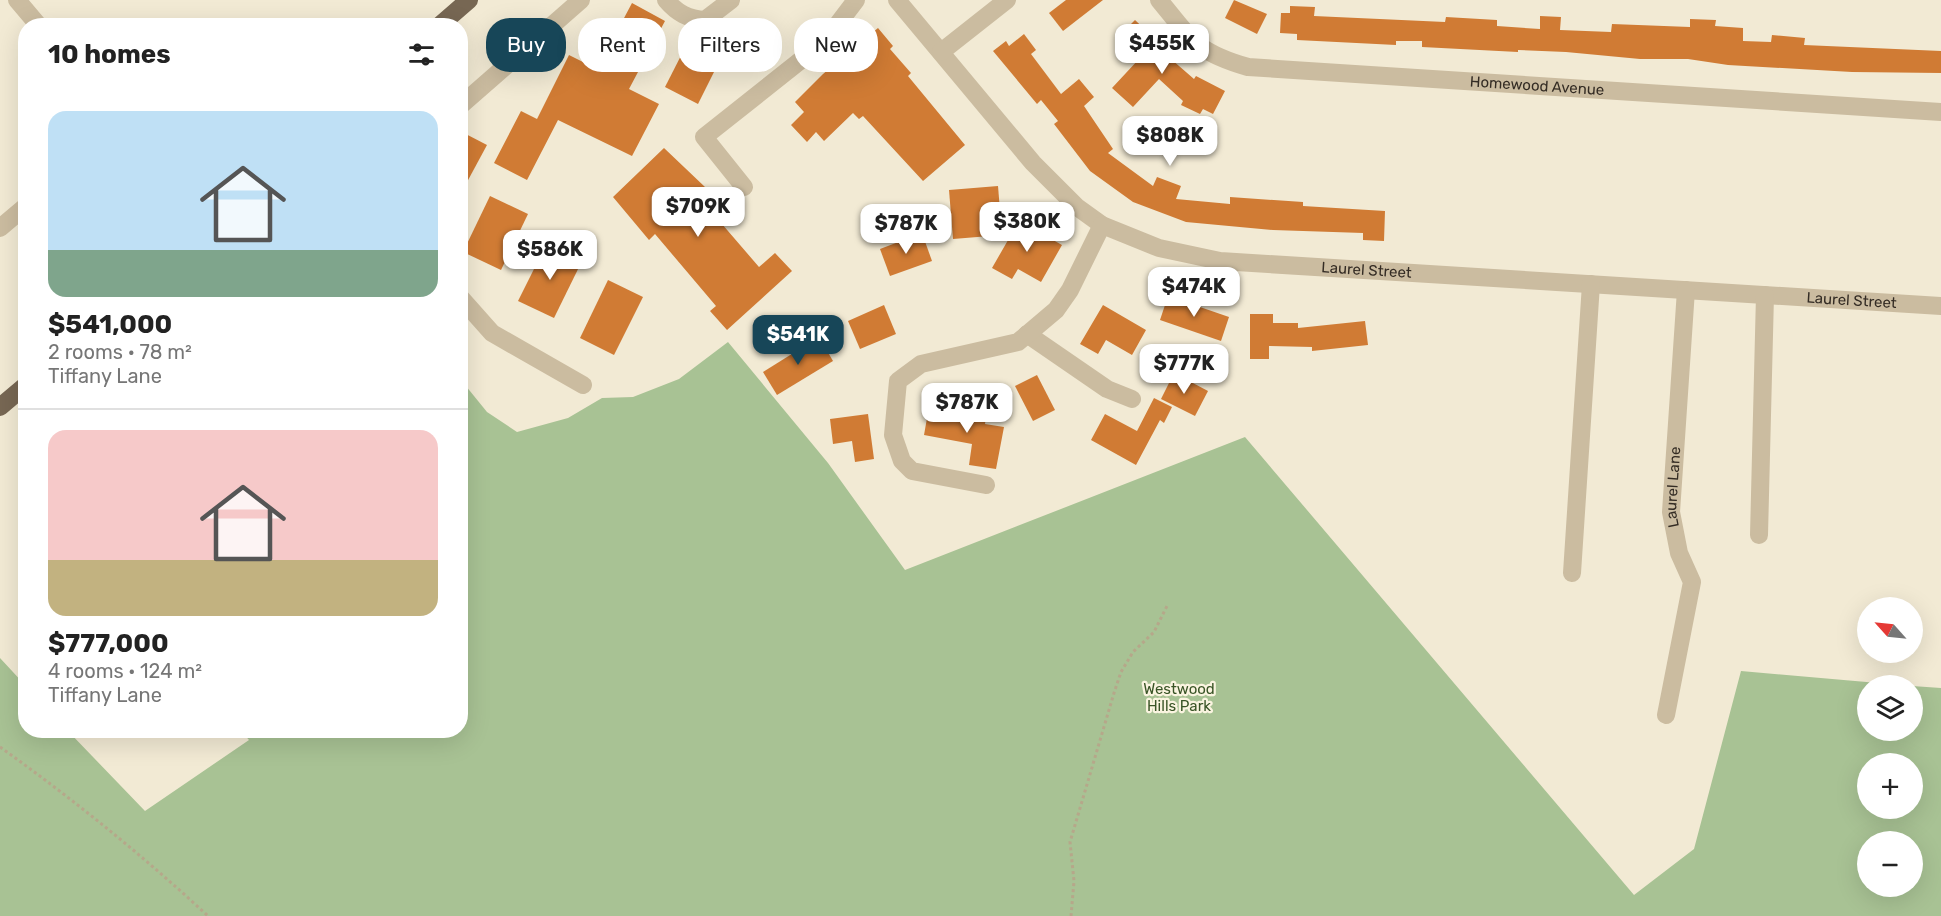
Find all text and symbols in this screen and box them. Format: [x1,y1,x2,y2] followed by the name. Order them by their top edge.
[486,18,566,72] chip: Buy
[578,18,666,72] chip: Rent
[678,18,782,72] chip: Filters
[794,18,878,72] chip: New
[1120,24,1204,75] pin: $455K
[1129,31,1195,55] text: $455K
[405,38,438,71] icon: filters
[48,39,171,70] text: 10 homes
[1469,72,1605,99] street label: Homewood Avenue
[1128,116,1212,167] pin: $808K
[1136,123,1204,147] text: $808K
[189,150,297,258] icon: home
[656,187,740,238] pin: $709K
[666,194,730,218] text: $709K
[985,202,1069,253] pin: $380K
[864,204,948,255] pin: $787K
[994,209,1060,233] text: $380K
[874,211,938,235] text: $787K
[508,230,592,281] pin: $586K
[517,237,583,261] text: $586K
[1321,258,1412,282] street label: Laurel Street
[1152,267,1236,318] pin: $474K
[1162,274,1226,298] text: $474K
[1806,289,1897,312] street label: Laurel Street
[48,309,172,340] text: $541,000
[756,315,840,366] pin: $541K
[767,322,829,346] text: $541K
[48,340,192,364] text: 2 rooms · 78 m²
[1142,344,1226,395] pin: $777K
[1154,351,1215,375] text: $777K
[48,364,162,388] text: Tiffany Lane
[925,383,1009,434] pin: $787K
[935,390,999,414] text: $787K
[1662,446,1684,529] street label: Laurel Lane
[189,469,297,577] icon: home
[1857,597,1923,663] north arrow
[1857,597,1923,897] map controls
[48,628,169,659] text: $777,000
[48,659,202,683] text: 4 rooms · 124 m²
[1857,675,1923,741] button: layers
[1143,680,1215,715] park label: Westwood Hills Park
[48,683,162,707] text: Tiffany Lane
[1857,753,1923,819] button: +
[1857,831,1923,897] button: −

